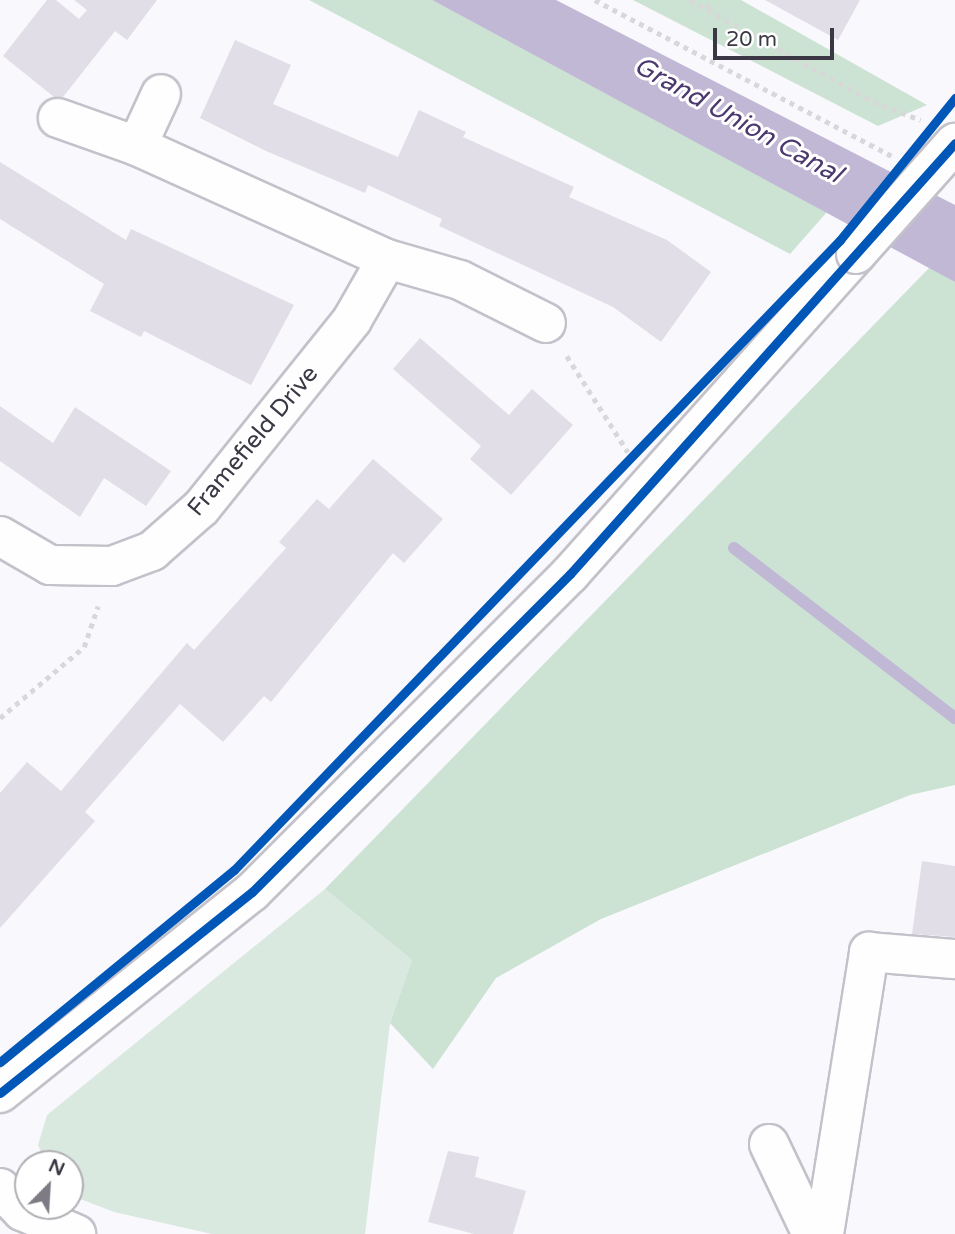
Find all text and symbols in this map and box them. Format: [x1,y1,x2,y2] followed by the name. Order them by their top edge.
[717,14,838,58] scale bar
[726,27,777,52] text: 20 m
[629,50,847,190] water label: Grand Union Canal
[182,360,324,522] street label: Framefield Drive
[14,1150,84,1220] north arrow
[45,1154,68,1181] text: N

